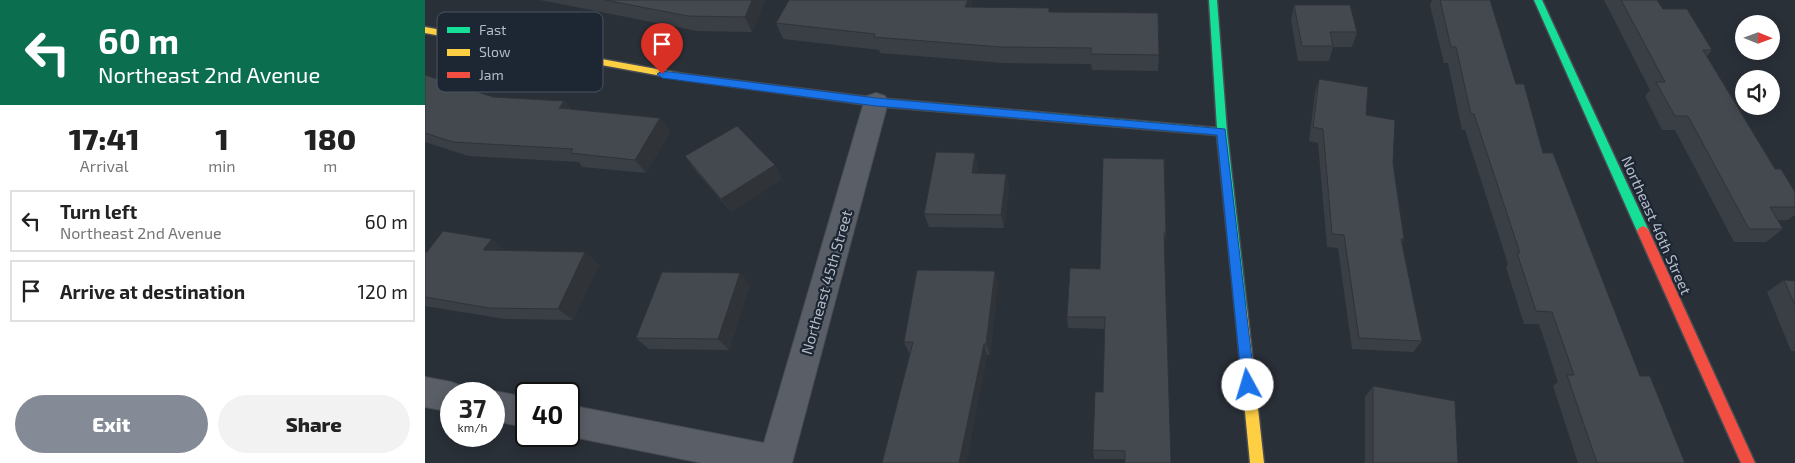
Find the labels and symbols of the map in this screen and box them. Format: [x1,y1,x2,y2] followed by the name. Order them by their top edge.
[437,12,603,92] legend
[1735,15,1780,60] north arrow
[479,21,506,38] text: Fast
[641,23,683,74] pin
[479,43,511,60] text: Slow
[479,66,504,83] text: Jam
[1618,153,1696,297] street label: Northeast 46th Street
[797,208,855,356] street label: Northeast 45th Street
[1221,358,1273,410] position arrow
[515,382,580,447] speed limit sign: 40

